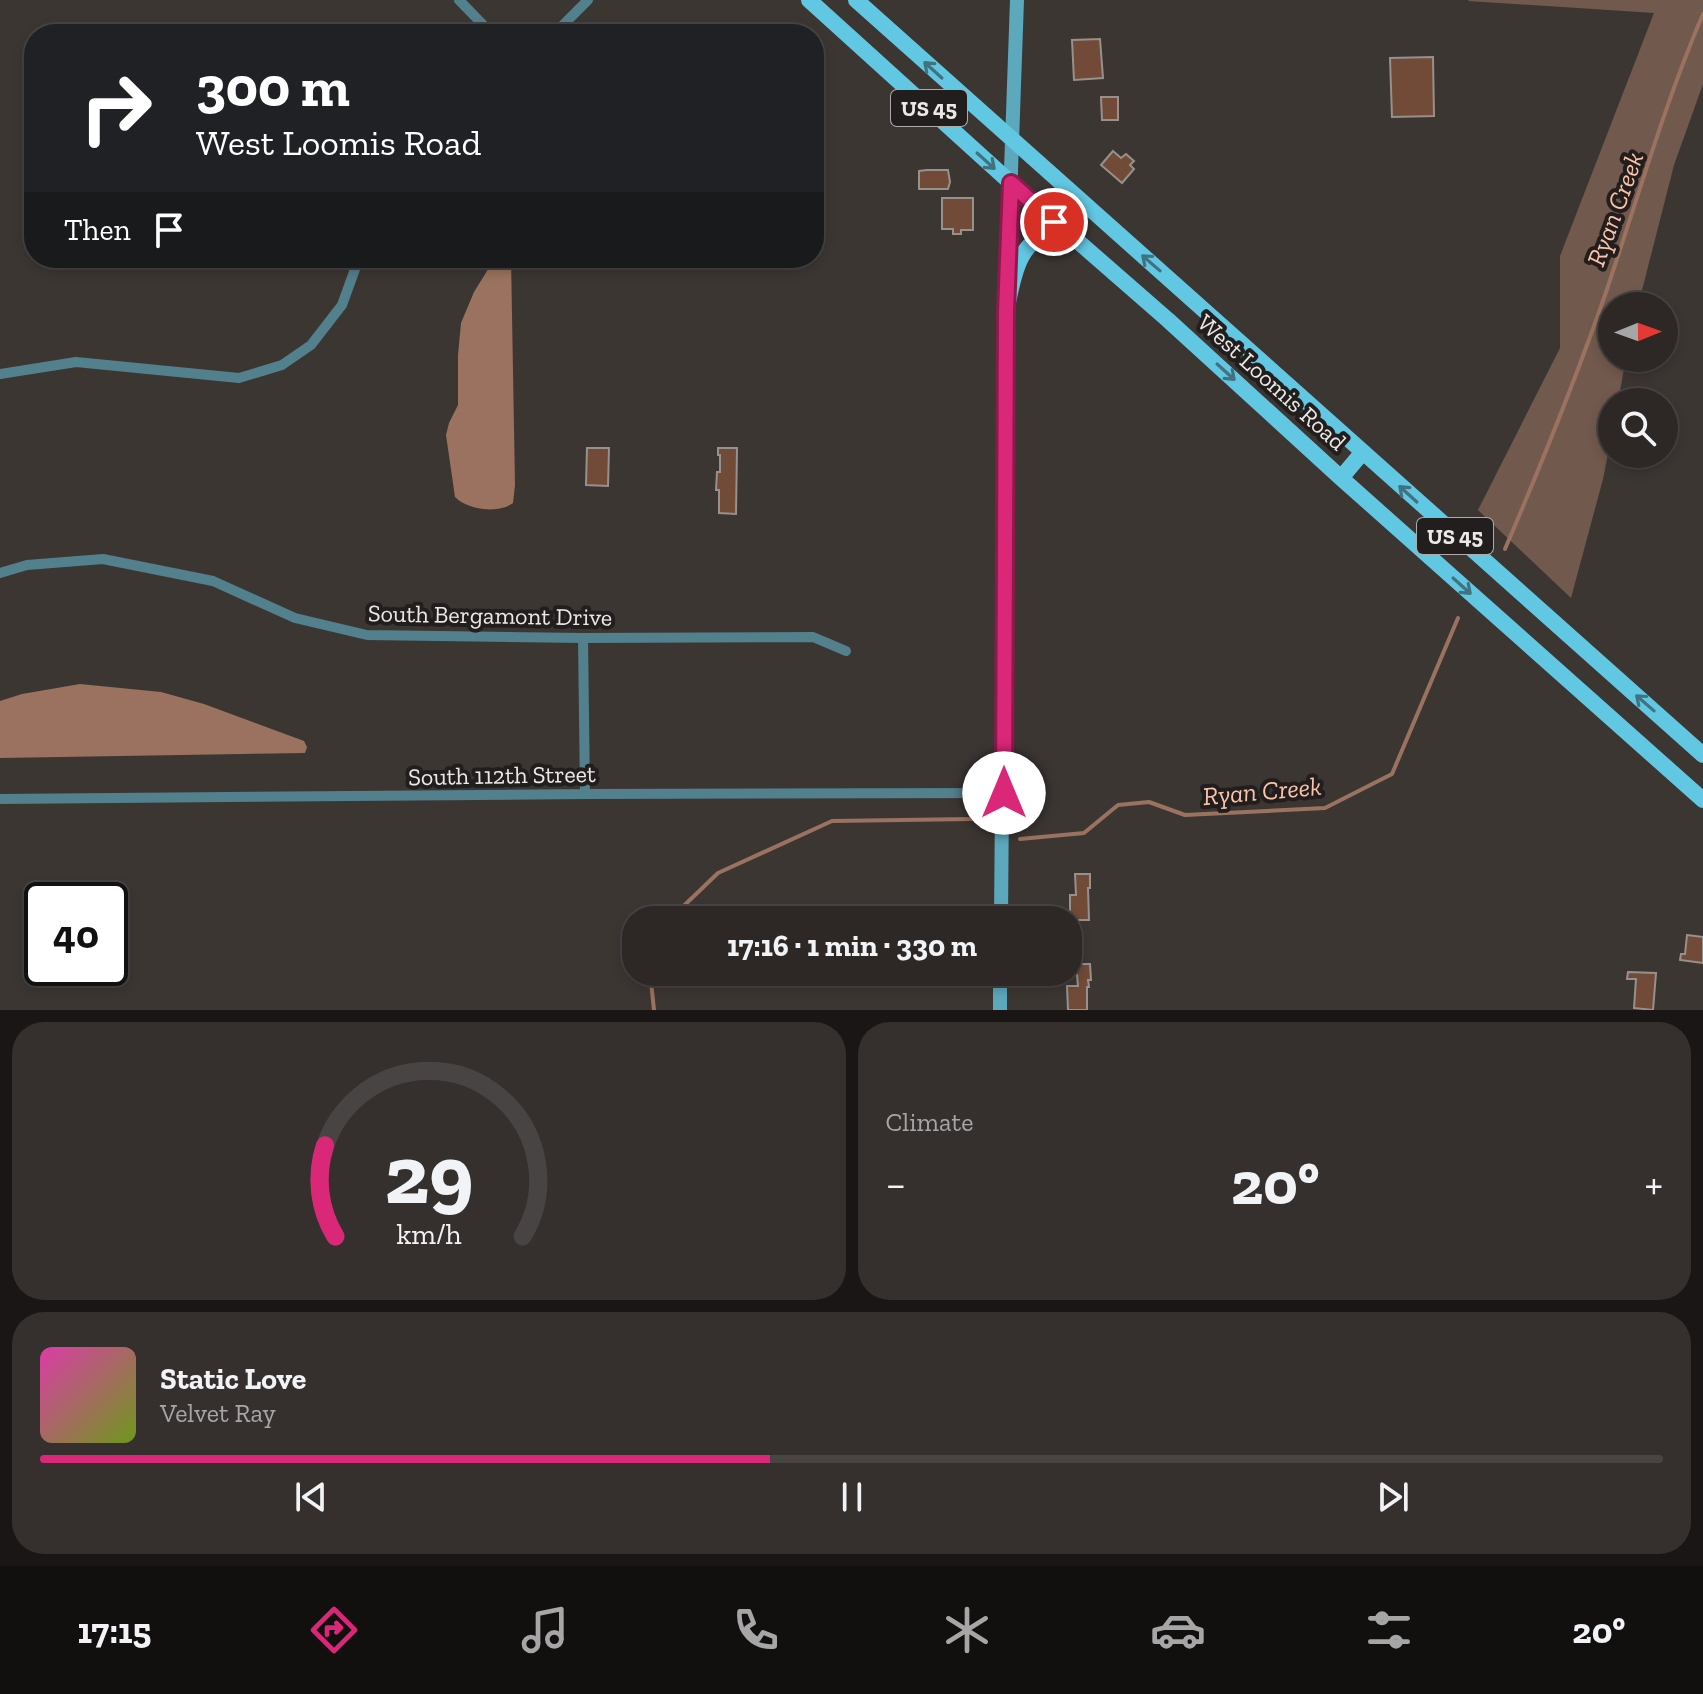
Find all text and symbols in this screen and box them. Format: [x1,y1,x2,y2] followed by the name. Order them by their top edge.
[196,53,350,120] text: 300 m
[64,56,168,160] icon: right
[923,60,943,79] one-way arrow
[891,90,967,126] road number: US 45
[196,121,481,164] text: West Loomis Road
[1580,148,1650,270] water label: Ryan Creek
[976,151,996,169] one-way arrow
[1020,188,1088,256] pin
[1032,200,1076,244] icon: arrive
[147,208,191,252] icon: arrive
[64,212,131,248] text: Then
[1141,254,1161,272] one-way arrow
[1598,292,1678,372] north arrow
[1598,292,1678,468] map controls
[1192,308,1352,456] street label: West Loomis Road
[1215,363,1235,381] one-way arrow
[1598,388,1678,468] button: search
[1398,485,1419,504] one-way arrow
[1417,518,1493,554] road number: US 45
[1452,576,1472,594] one-way arrow
[368,598,612,632] street label: South Bergamont Drive
[1635,695,1655,713] one-way arrow
[962,751,1046,835] position arrow
[408,759,596,791] street label: South 112th Street
[1201,770,1323,812] water label: Ryan Creek
[24,882,128,986] speed limit sign: 40
[727,928,977,964] text: 17:16 · 1 min · 330 m
[886,1106,973,1138] text: Climate
[384,1124,473,1224] text: 29
[1231,1147,1320,1219] text: 20°
[886,1157,906,1210] text: −
[1644,1157,1663,1210] text: +
[396,1217,461,1251] text: km/h
[160,1361,306,1397] text: Static Love
[160,1397,276,1429] text: Velvet Ray
[289,1475,333,1519] icon: previous
[830,1475,874,1519] icon: pause
[1371,1475,1415,1519] icon: next
[306,1602,362,1658] icon: directions
[517,1602,573,1658] icon: music
[728,1602,784,1658] icon: phone
[939,1602,995,1658] icon: climate
[1150,1602,1206,1658] icon: car
[1361,1602,1417,1658] icon: filters
[77,1609,151,1652] text: 17:15
[1572,1609,1625,1652] text: 20°

